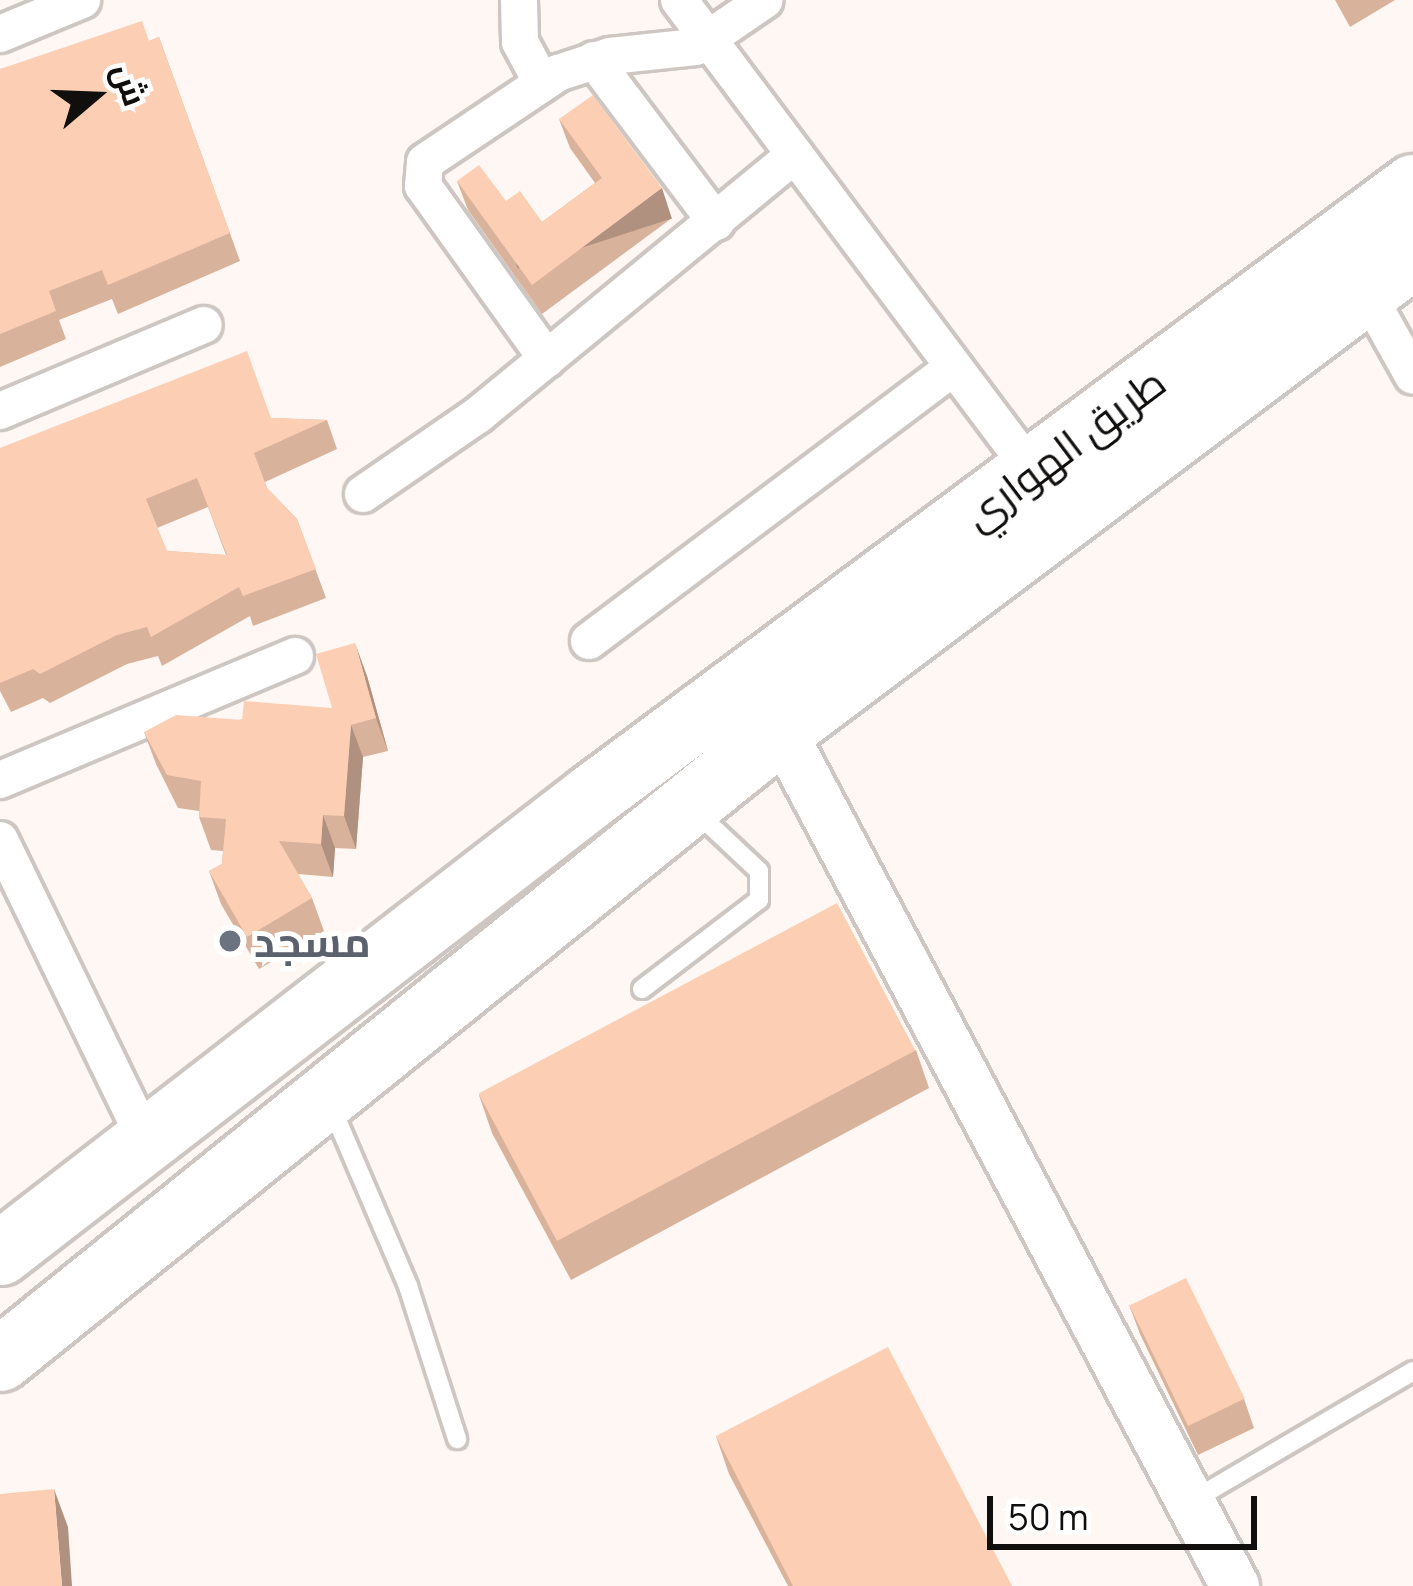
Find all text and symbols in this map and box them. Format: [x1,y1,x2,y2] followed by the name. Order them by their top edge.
[36,36,156,156] north arrow
[102,57,159,111] text: ش
[953,356,1175,540] street label: طريق الهواري
[254,916,371,966] place label: مسجد
[217,928,243,954] marker: مسجد
[993,1472,1263,1546] scale bar
[1008,1492,1088,1541] text: 50 m

